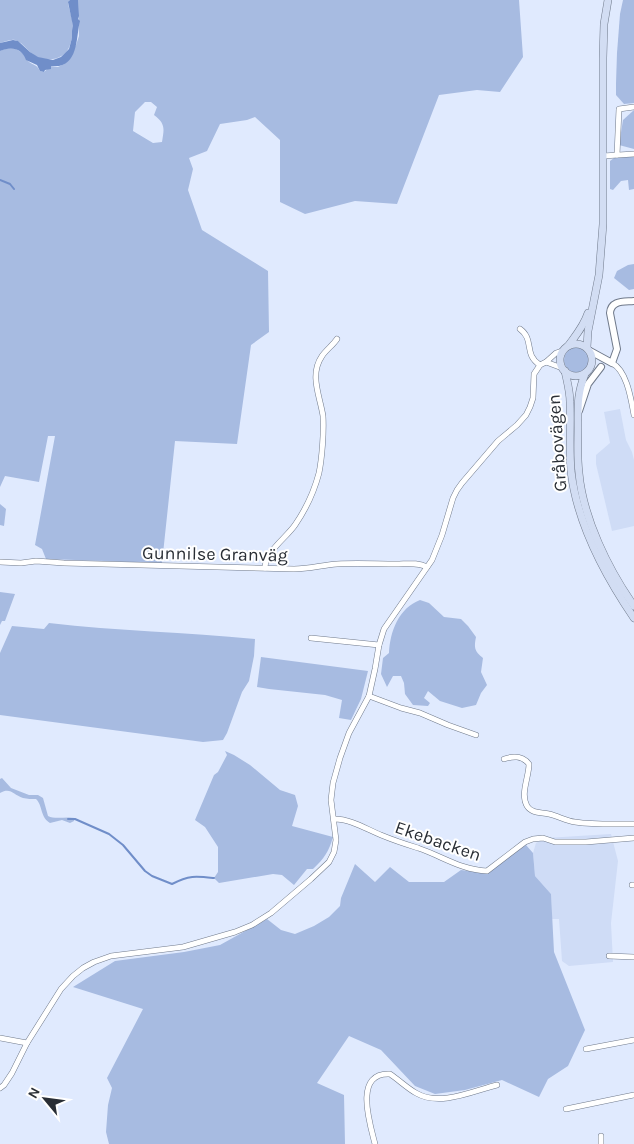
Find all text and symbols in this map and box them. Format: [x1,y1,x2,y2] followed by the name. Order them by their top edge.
[543,393,571,493] street label: Gråbovägen
[142,542,288,566] street label: Gunnilse Granväg
[392,816,484,866] street label: Ekebacken
[20,1074,70,1124] north arrow
[24,1084,44,1101] text: N

